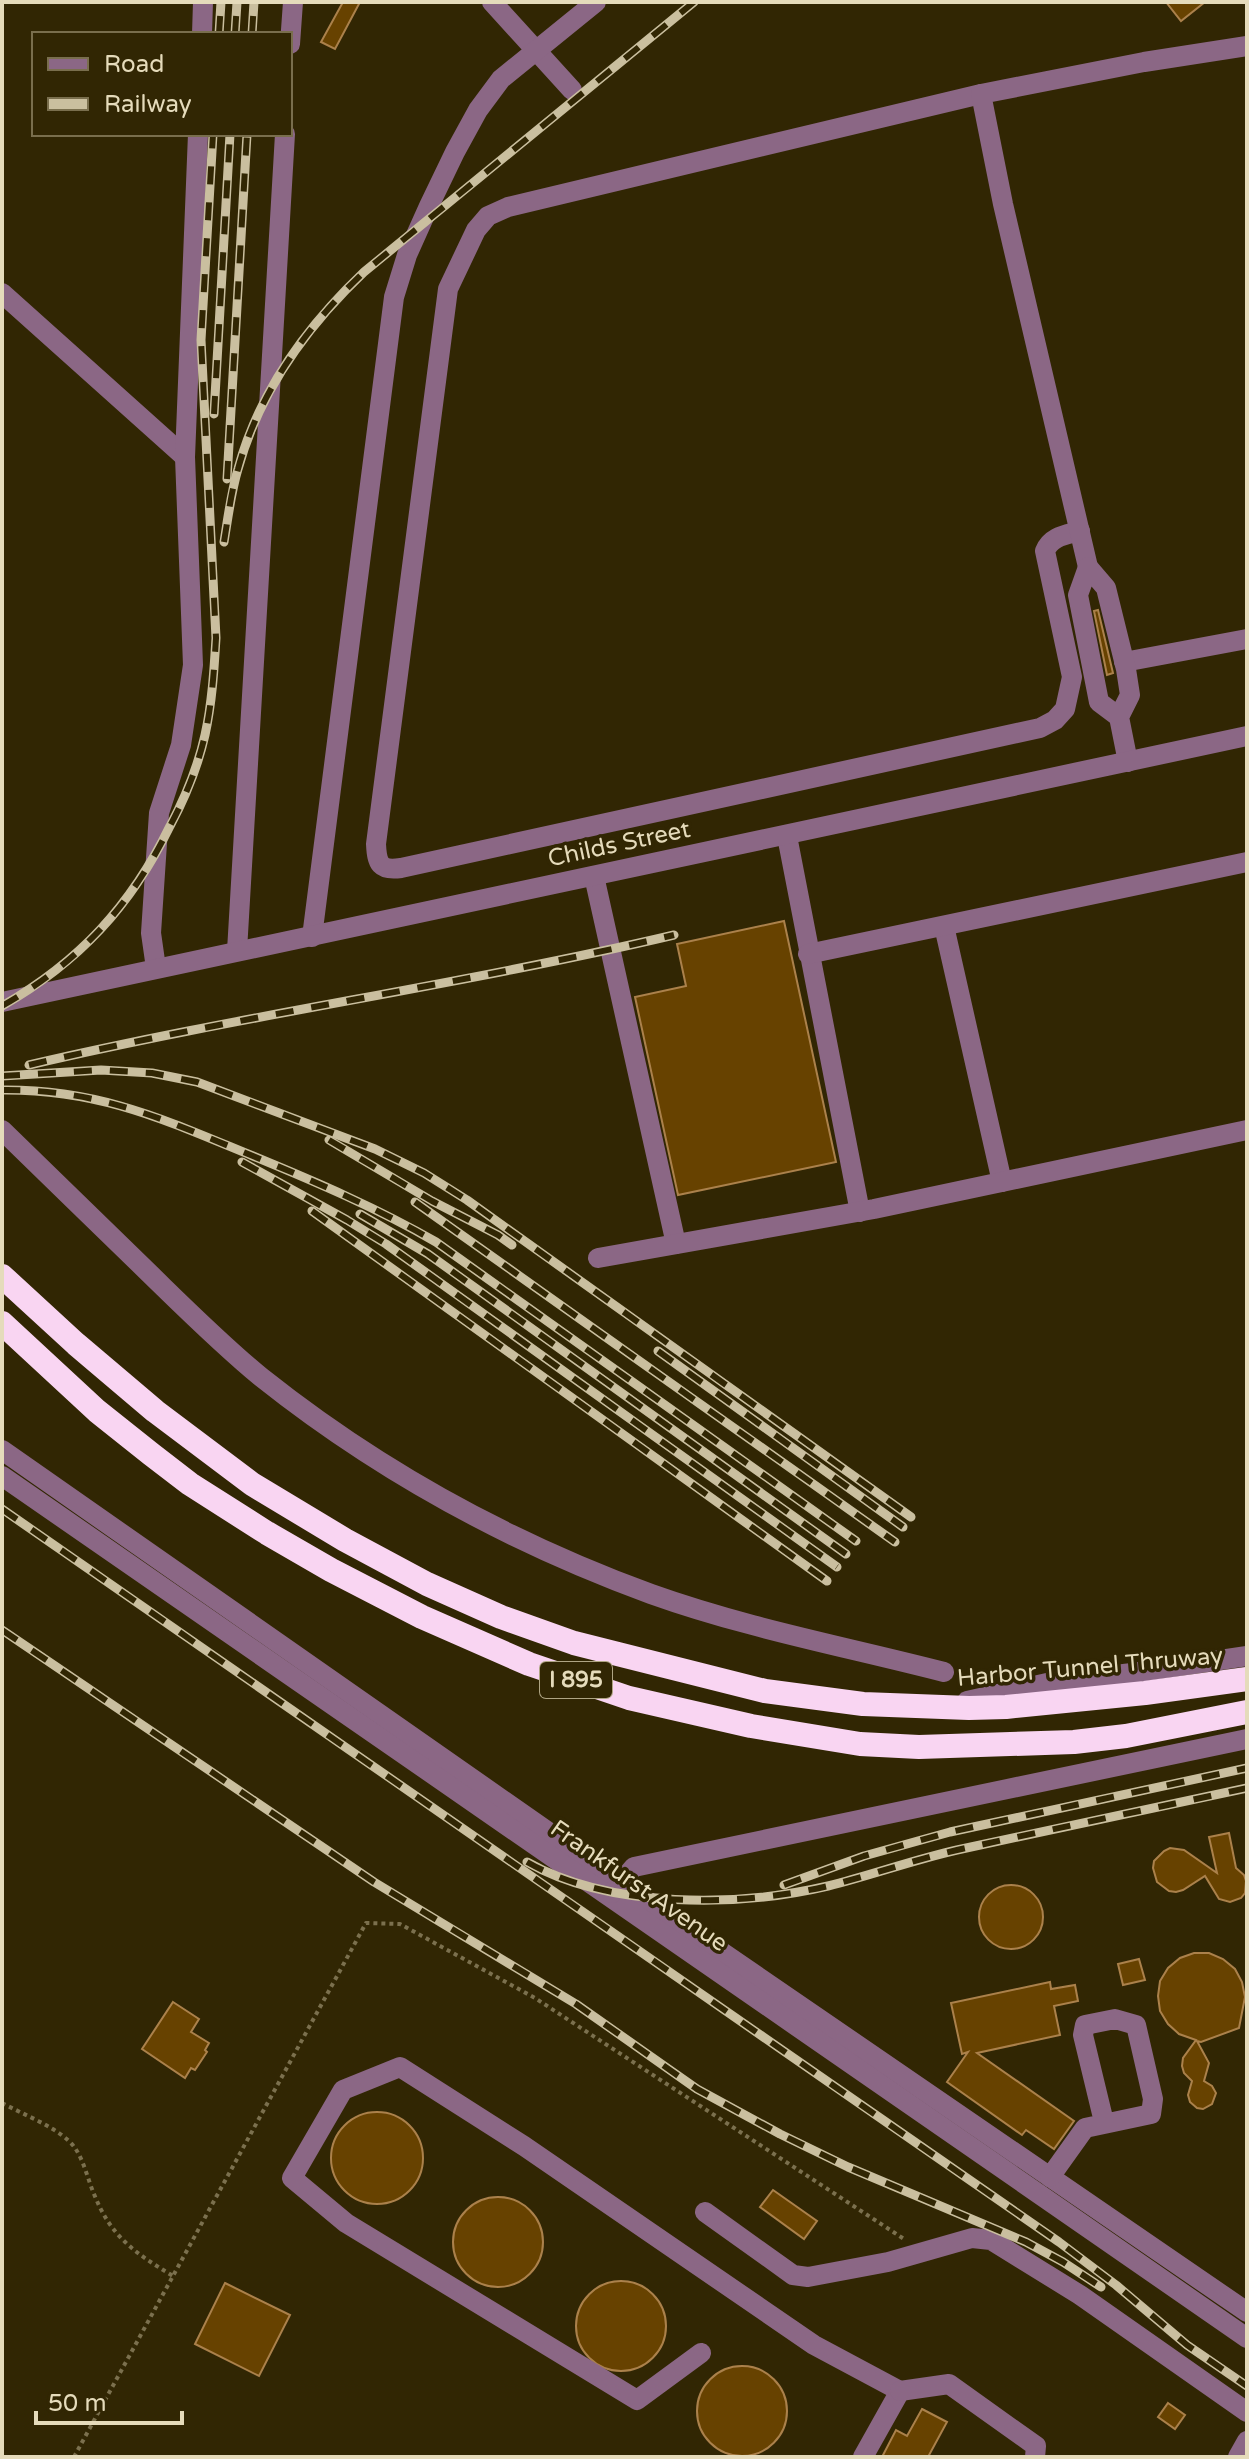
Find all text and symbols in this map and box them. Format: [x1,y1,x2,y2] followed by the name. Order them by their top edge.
[32,32,292,136] legend
[104,50,164,79] text: Road
[104,90,192,119] text: Railway
[545,815,693,873] street label: Childs Street
[956,1641,1224,1693] street label: Harbor Tunnel Thruway
[540,1662,612,1698] road number: I 895
[545,1814,733,1958] street label: Frankfurst Avenue
[36,2375,182,2425] scale bar
[48,2389,106,2418] text: 50 m

